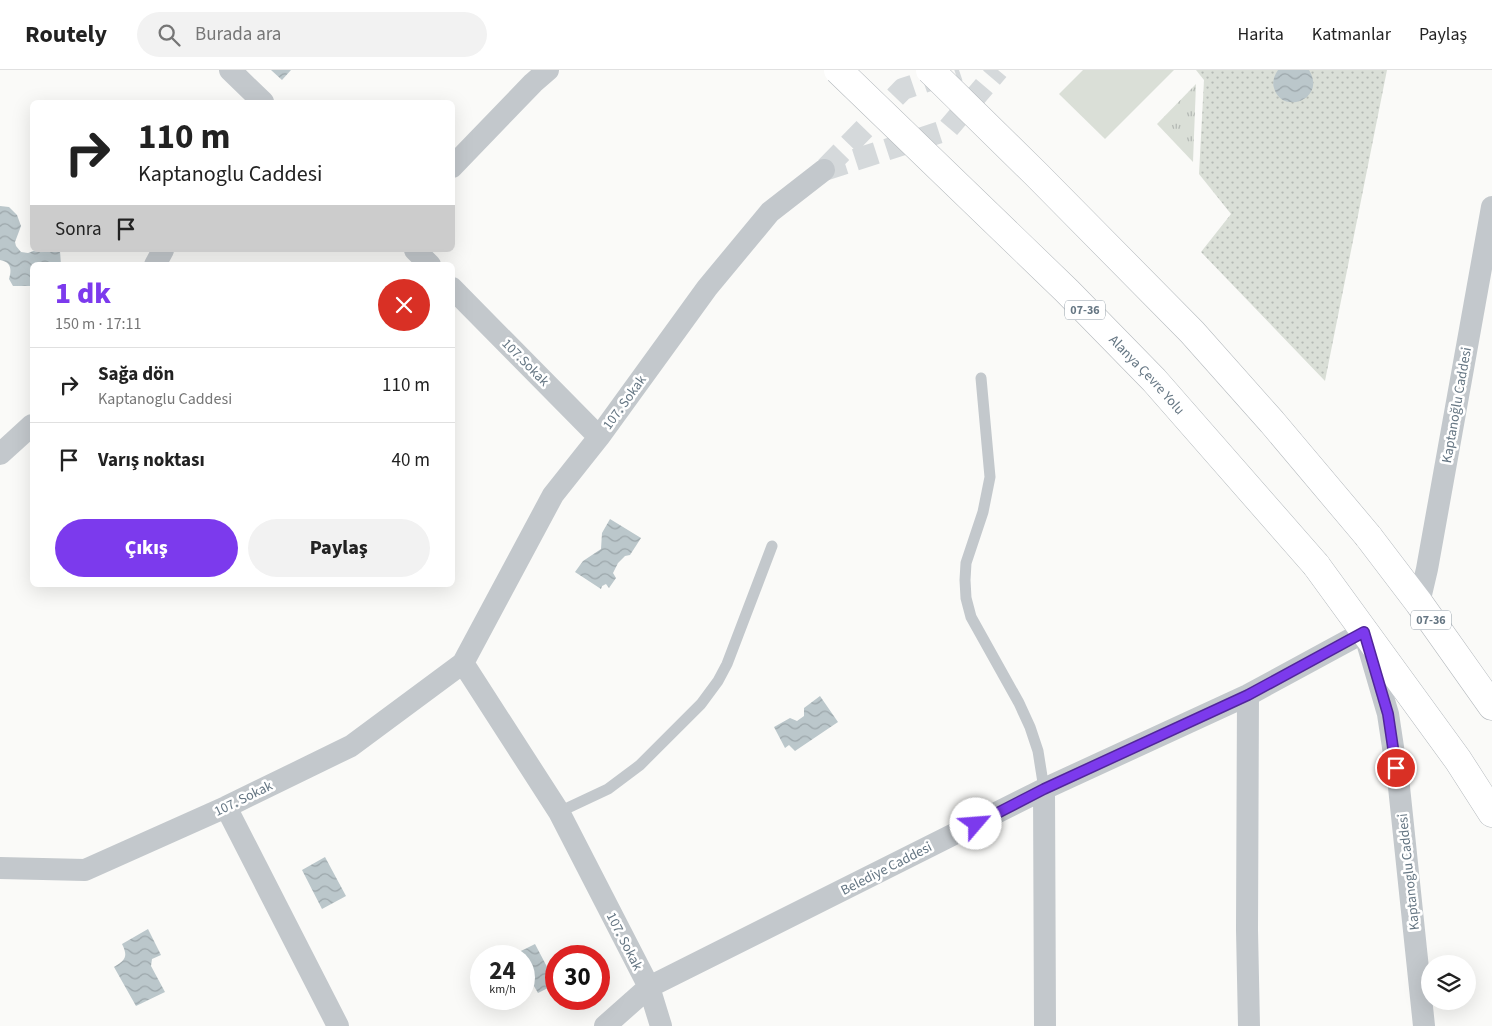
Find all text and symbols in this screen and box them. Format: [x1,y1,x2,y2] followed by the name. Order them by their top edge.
[137,12,487,57] search box
[25,17,107,52] text: Routely
[155,21,183,49] icon: search
[195,21,281,48] text: Burada ara
[1238,22,1284,47] text: Harita
[1312,22,1391,47] text: Katmanlar
[1419,22,1467,47] text: Paylaş
[138,112,230,162] text: 110 m
[55,120,120,185] icon: right
[138,158,322,190] text: Kaptanoglu Caddesi
[112,215,140,243] icon: arrive
[55,216,102,243] text: Sonra
[55,272,111,315] text: 1 dk
[378,279,430,331] button: close
[1065,300,1105,320] road number: 07-36
[55,313,142,335] text: 150 m · 17:11
[1104,331,1189,419] street label: Alanya Çevre Yolu
[497,334,554,391] street label: 107.Sokak
[1437,346,1477,465] street label: Kaptanoğlu Caddesi
[98,361,174,388] text: Sağa dön
[55,371,83,399] icon: right
[598,371,651,434] street label: 107. Sokak
[382,372,430,399] text: 110 m
[98,388,232,410] text: Kaptanoglu Caddesi
[55,446,83,474] icon: arrive
[98,447,205,474] text: Varış noktası
[392,447,430,474] text: 40 m
[55,519,238,577] button: Çıkış
[248,519,430,577] button: Paylaş
[1411,610,1451,630] road number: 07-36
[1375,747,1417,789] pin
[1382,754,1410,782] icon: arrive
[211,776,276,822] street label: 107. Sokak
[949,797,1001,849] position arrow
[1393,813,1425,931] street label: Kaptanoglu Caddesi
[837,837,936,900] street label: Belediye Caddesi
[601,909,647,974] street label: 107. Sokak
[545,945,610,1010] speed limit sign: 30
[489,953,516,989] text: 24
[1421,955,1476,1010] map controls
[1421,955,1476,1010] button: layers
[489,981,516,998] text: km/h

